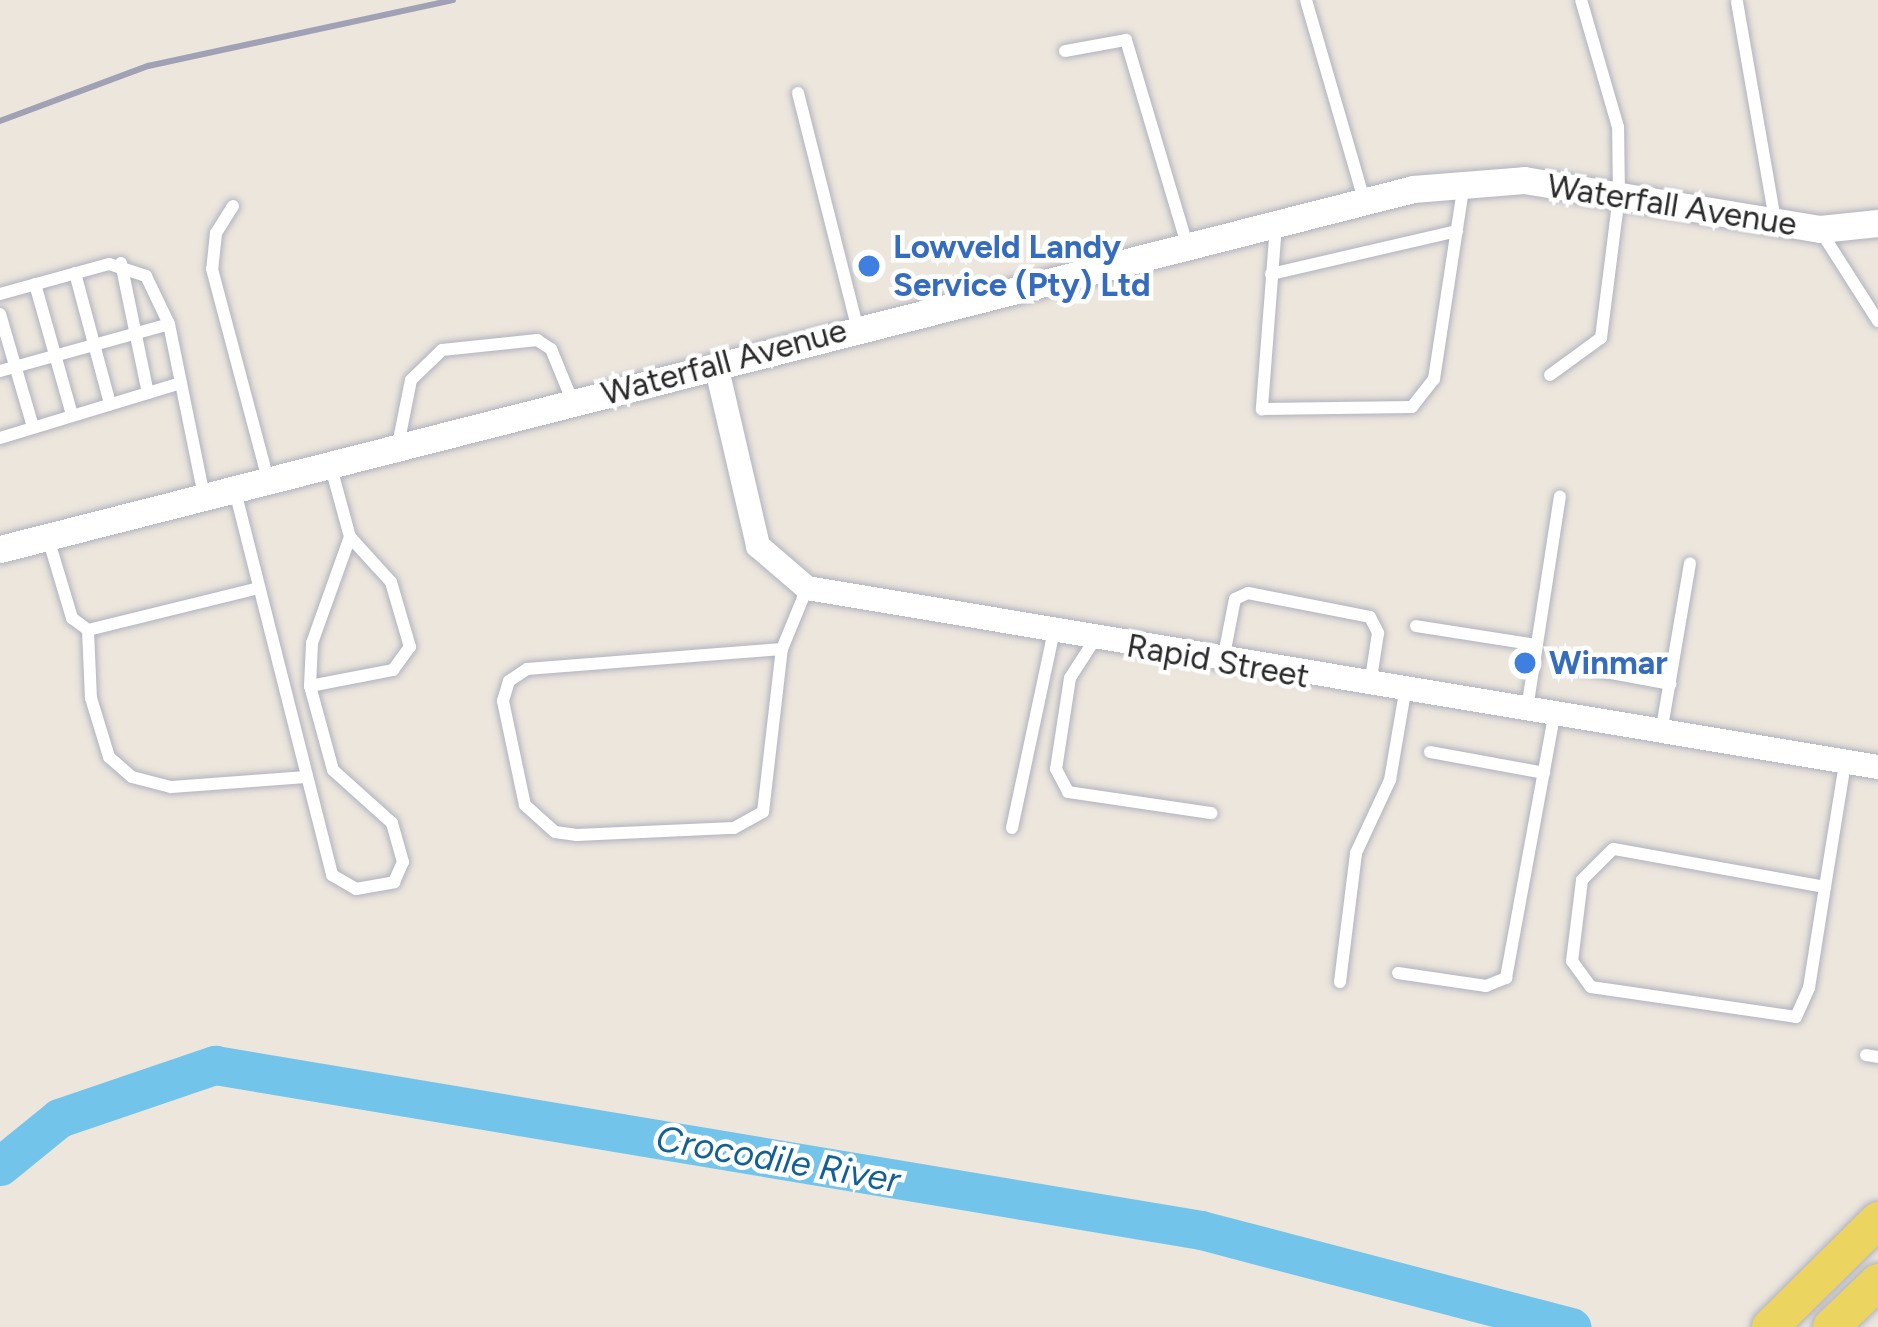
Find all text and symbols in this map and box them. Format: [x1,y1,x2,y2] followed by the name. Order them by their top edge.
[1545,166,1799,244] street label: Waterfall Avenue
[893,227,1151,305] place label: Lowveld Landy Service (Pty) Ltd
[856,253,882,279] marker: Lowveld Landy Service (Pty) Ltd
[597,310,851,414] street label: Waterfall Avenue
[1124,625,1312,697] street label: Rapid Street
[1549,643,1668,683] place label: Winmar
[1512,650,1538,676] marker: Winmar
[653,1116,903,1202] water label: Crocodile River

